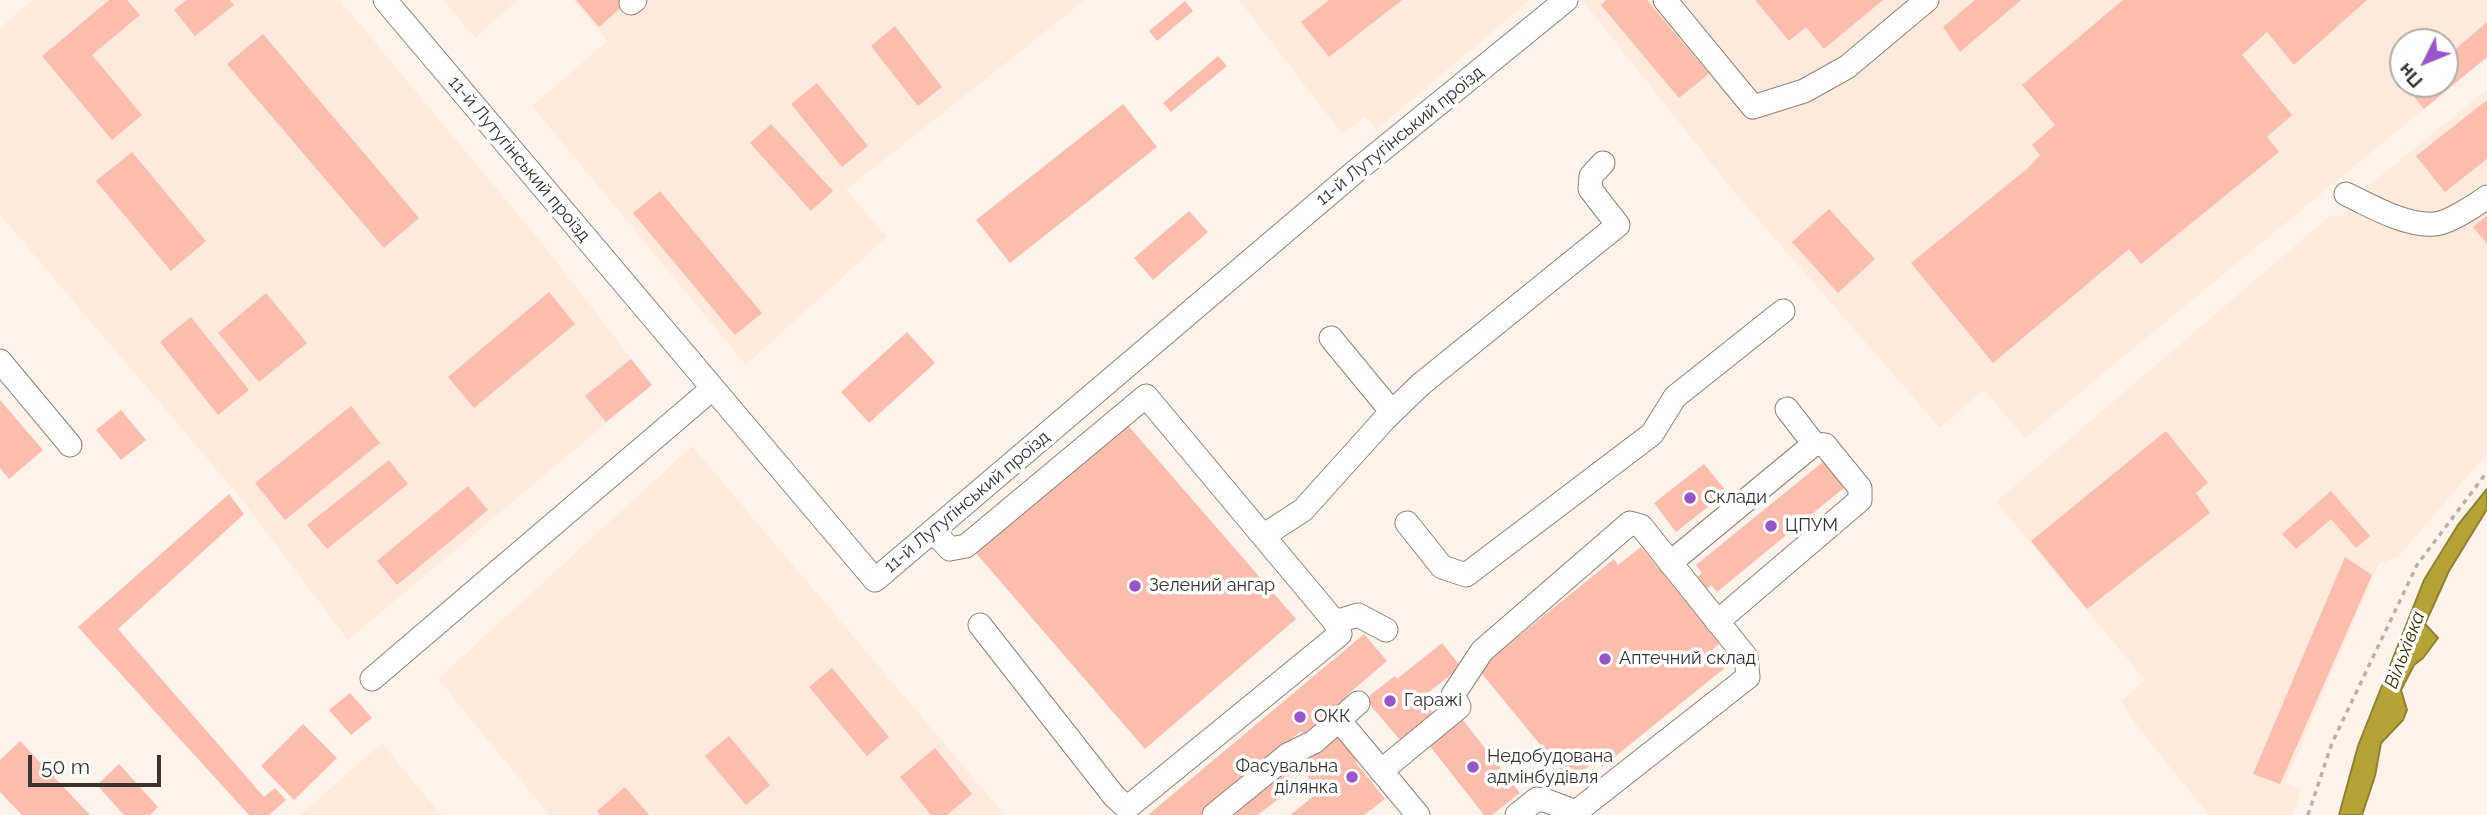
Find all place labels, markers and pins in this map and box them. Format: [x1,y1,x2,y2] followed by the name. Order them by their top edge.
[1704,487,1767,509] place label: Склади
[1682,490,1698,506] marker: Склади
[1785,515,1838,537] place label: ЦПУМ
[1763,518,1779,534] marker: ЦПУМ
[1149,575,1275,597] place label: Зелений ангар
[1127,578,1143,594] marker: Зелений ангар
[1619,648,1756,670] place label: Аптечний склад
[1597,651,1613,667] marker: Аптечний склад
[1404,690,1462,712] place label: Гаражі
[1382,693,1398,709] marker: Гаражі
[1314,706,1350,728] place label: ОКК
[1292,709,1308,725] marker: ОКК
[1487,746,1613,788] place label: Недобудована адмінбудівля
[1235,756,1338,798] place label: Фасувальна ділянка
[1465,759,1481,775] marker: Недобудована адмінбудівля
[1344,769,1360,785] marker: Фасувальна ділянка

